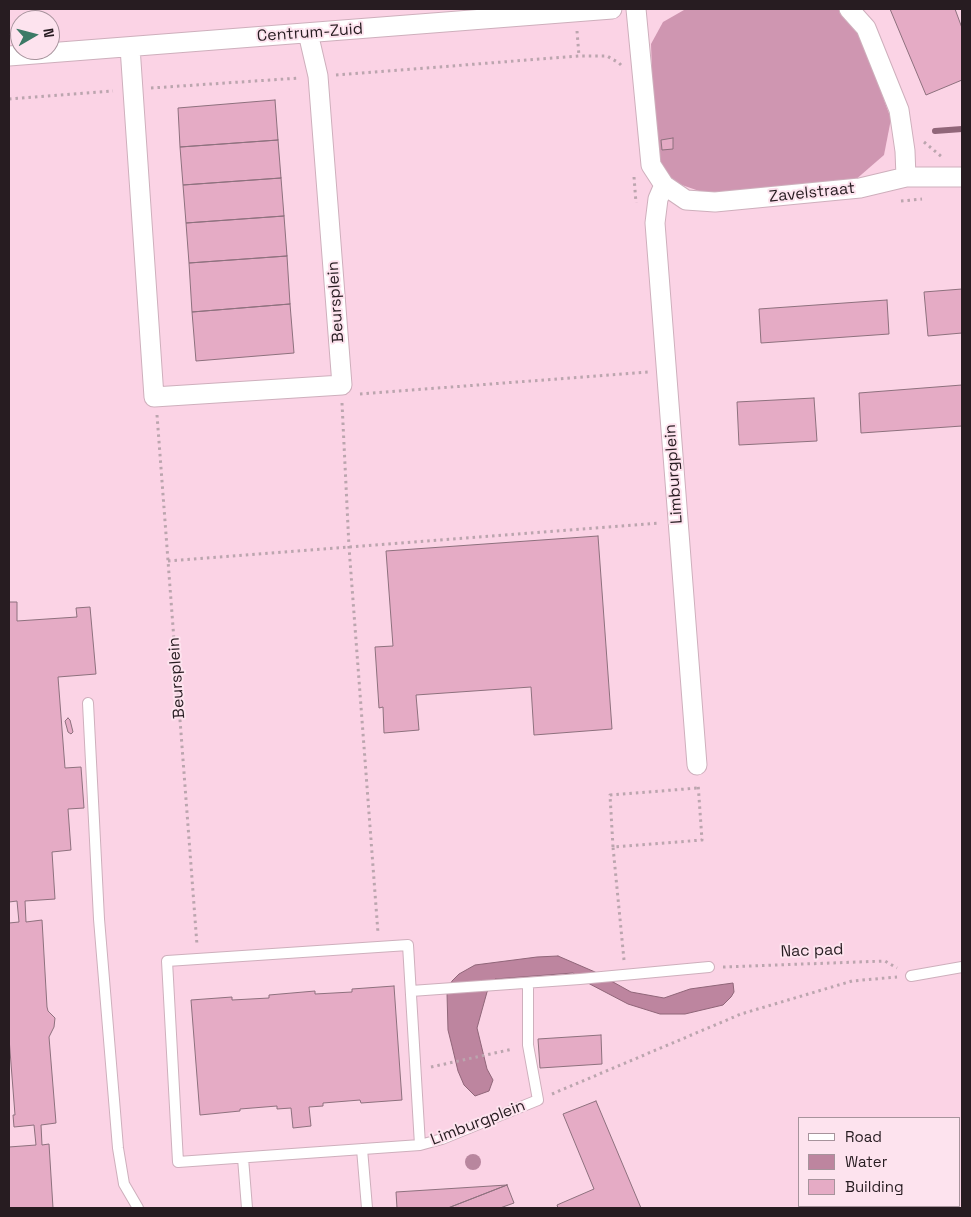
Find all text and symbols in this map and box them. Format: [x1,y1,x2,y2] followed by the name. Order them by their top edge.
[10,10,60,60] north arrow
[256,20,364,46] street label: Centrum-Zuid
[39,27,58,39] text: N
[768,179,856,207] street label: Zavelstraat
[324,261,348,343] street label: Beursplein
[661,423,687,525] street label: Limburgplein
[165,637,189,719] street label: Beursplein
[780,940,844,962] street label: Nac pad
[428,1096,528,1150] street label: Limburgplein
[798,1117,961,1207] legend
[845,1127,882,1146] text: Road
[845,1152,887,1171] text: Water
[845,1177,904,1196] text: Building

